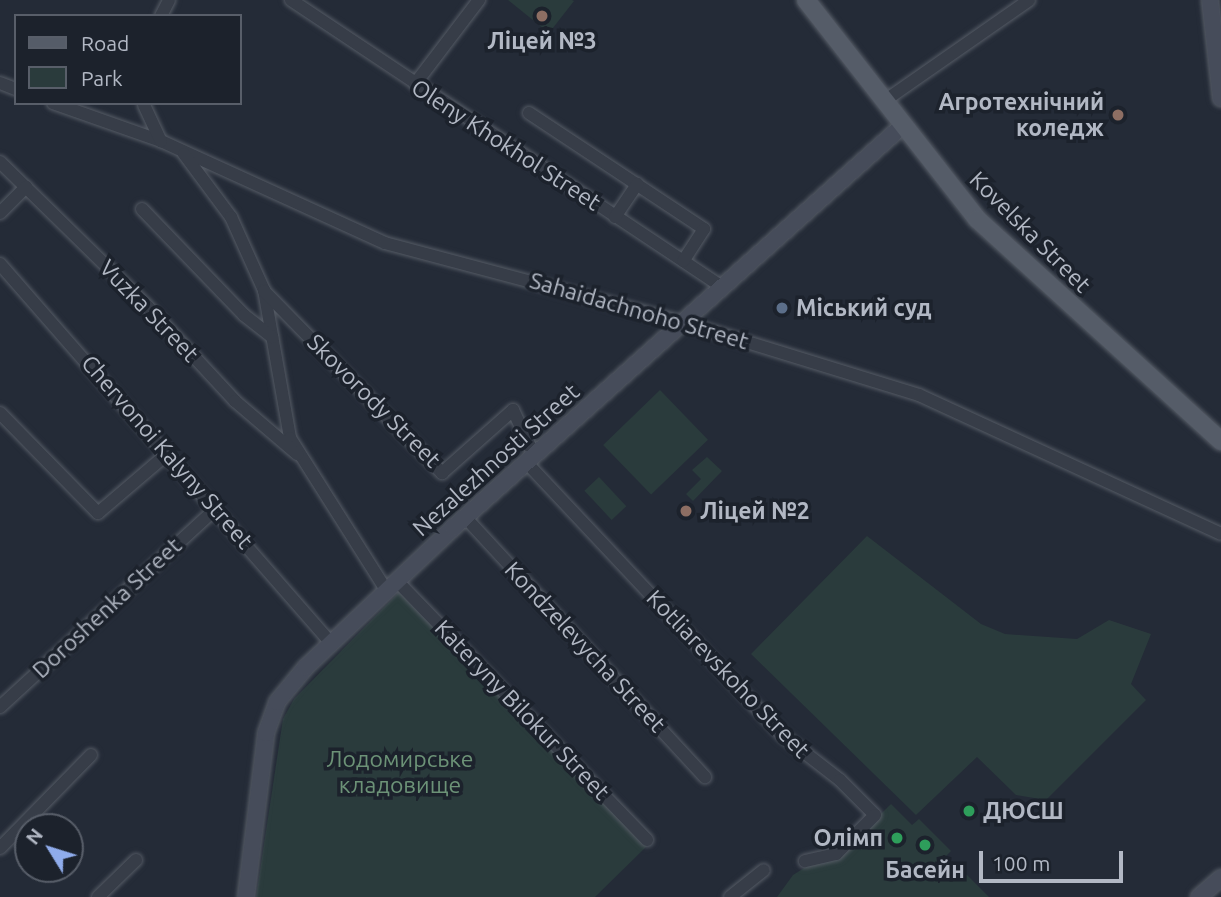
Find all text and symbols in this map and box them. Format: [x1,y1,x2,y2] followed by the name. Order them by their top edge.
[534,8,550,24] marker: Ліцей №3
[14,14,242,105] legend
[487,27,597,55] place label: Ліцей №3
[81,31,129,55] text: Road
[81,66,123,90] text: Park
[406,73,606,217] street label: Oleny Khokhol Street
[938,88,1104,142] place label: Агротехнічний коледж
[1110,107,1126,123] marker: Агротехнічний коледж
[964,166,1096,298] street label: Kovelska Street
[94,254,204,368] street label: Vuzka Street
[526,267,752,355] street label: Sahaidachnoho Street
[796,294,932,322] place label: Міський суд
[774,300,790,316] marker: Міський суд
[302,329,446,473] street label: Skovorody Street
[75,349,259,555] street label: Chervonoi Kalyny Street
[407,378,585,542] street label: Nezalezhnosti Street
[700,497,810,525] place label: Ліцей №2
[678,503,694,519] marker: Ліцей №2
[27,532,187,684] street label: Doroshenka Street
[499,556,671,738] street label: Kondzelevycha Street
[641,584,815,764] street label: Kotliarevskoho Street
[429,614,615,806] street label: Kateryny Bilokur Street
[327,745,473,799] park label: Лодомирське кладовище
[983,797,1064,825] place label: ДЮСШ
[961,803,977,819] marker: ДЮСШ
[14,813,84,883] north arrow
[21,824,47,849] text: N
[814,824,883,852] place label: Олімп
[889,830,905,846] marker: Олімп
[917,837,933,853] marker: Басейн
[983,838,1126,882] scale bar
[992,851,1050,875] text: 100 m
[885,856,965,884] place label: Басейн

